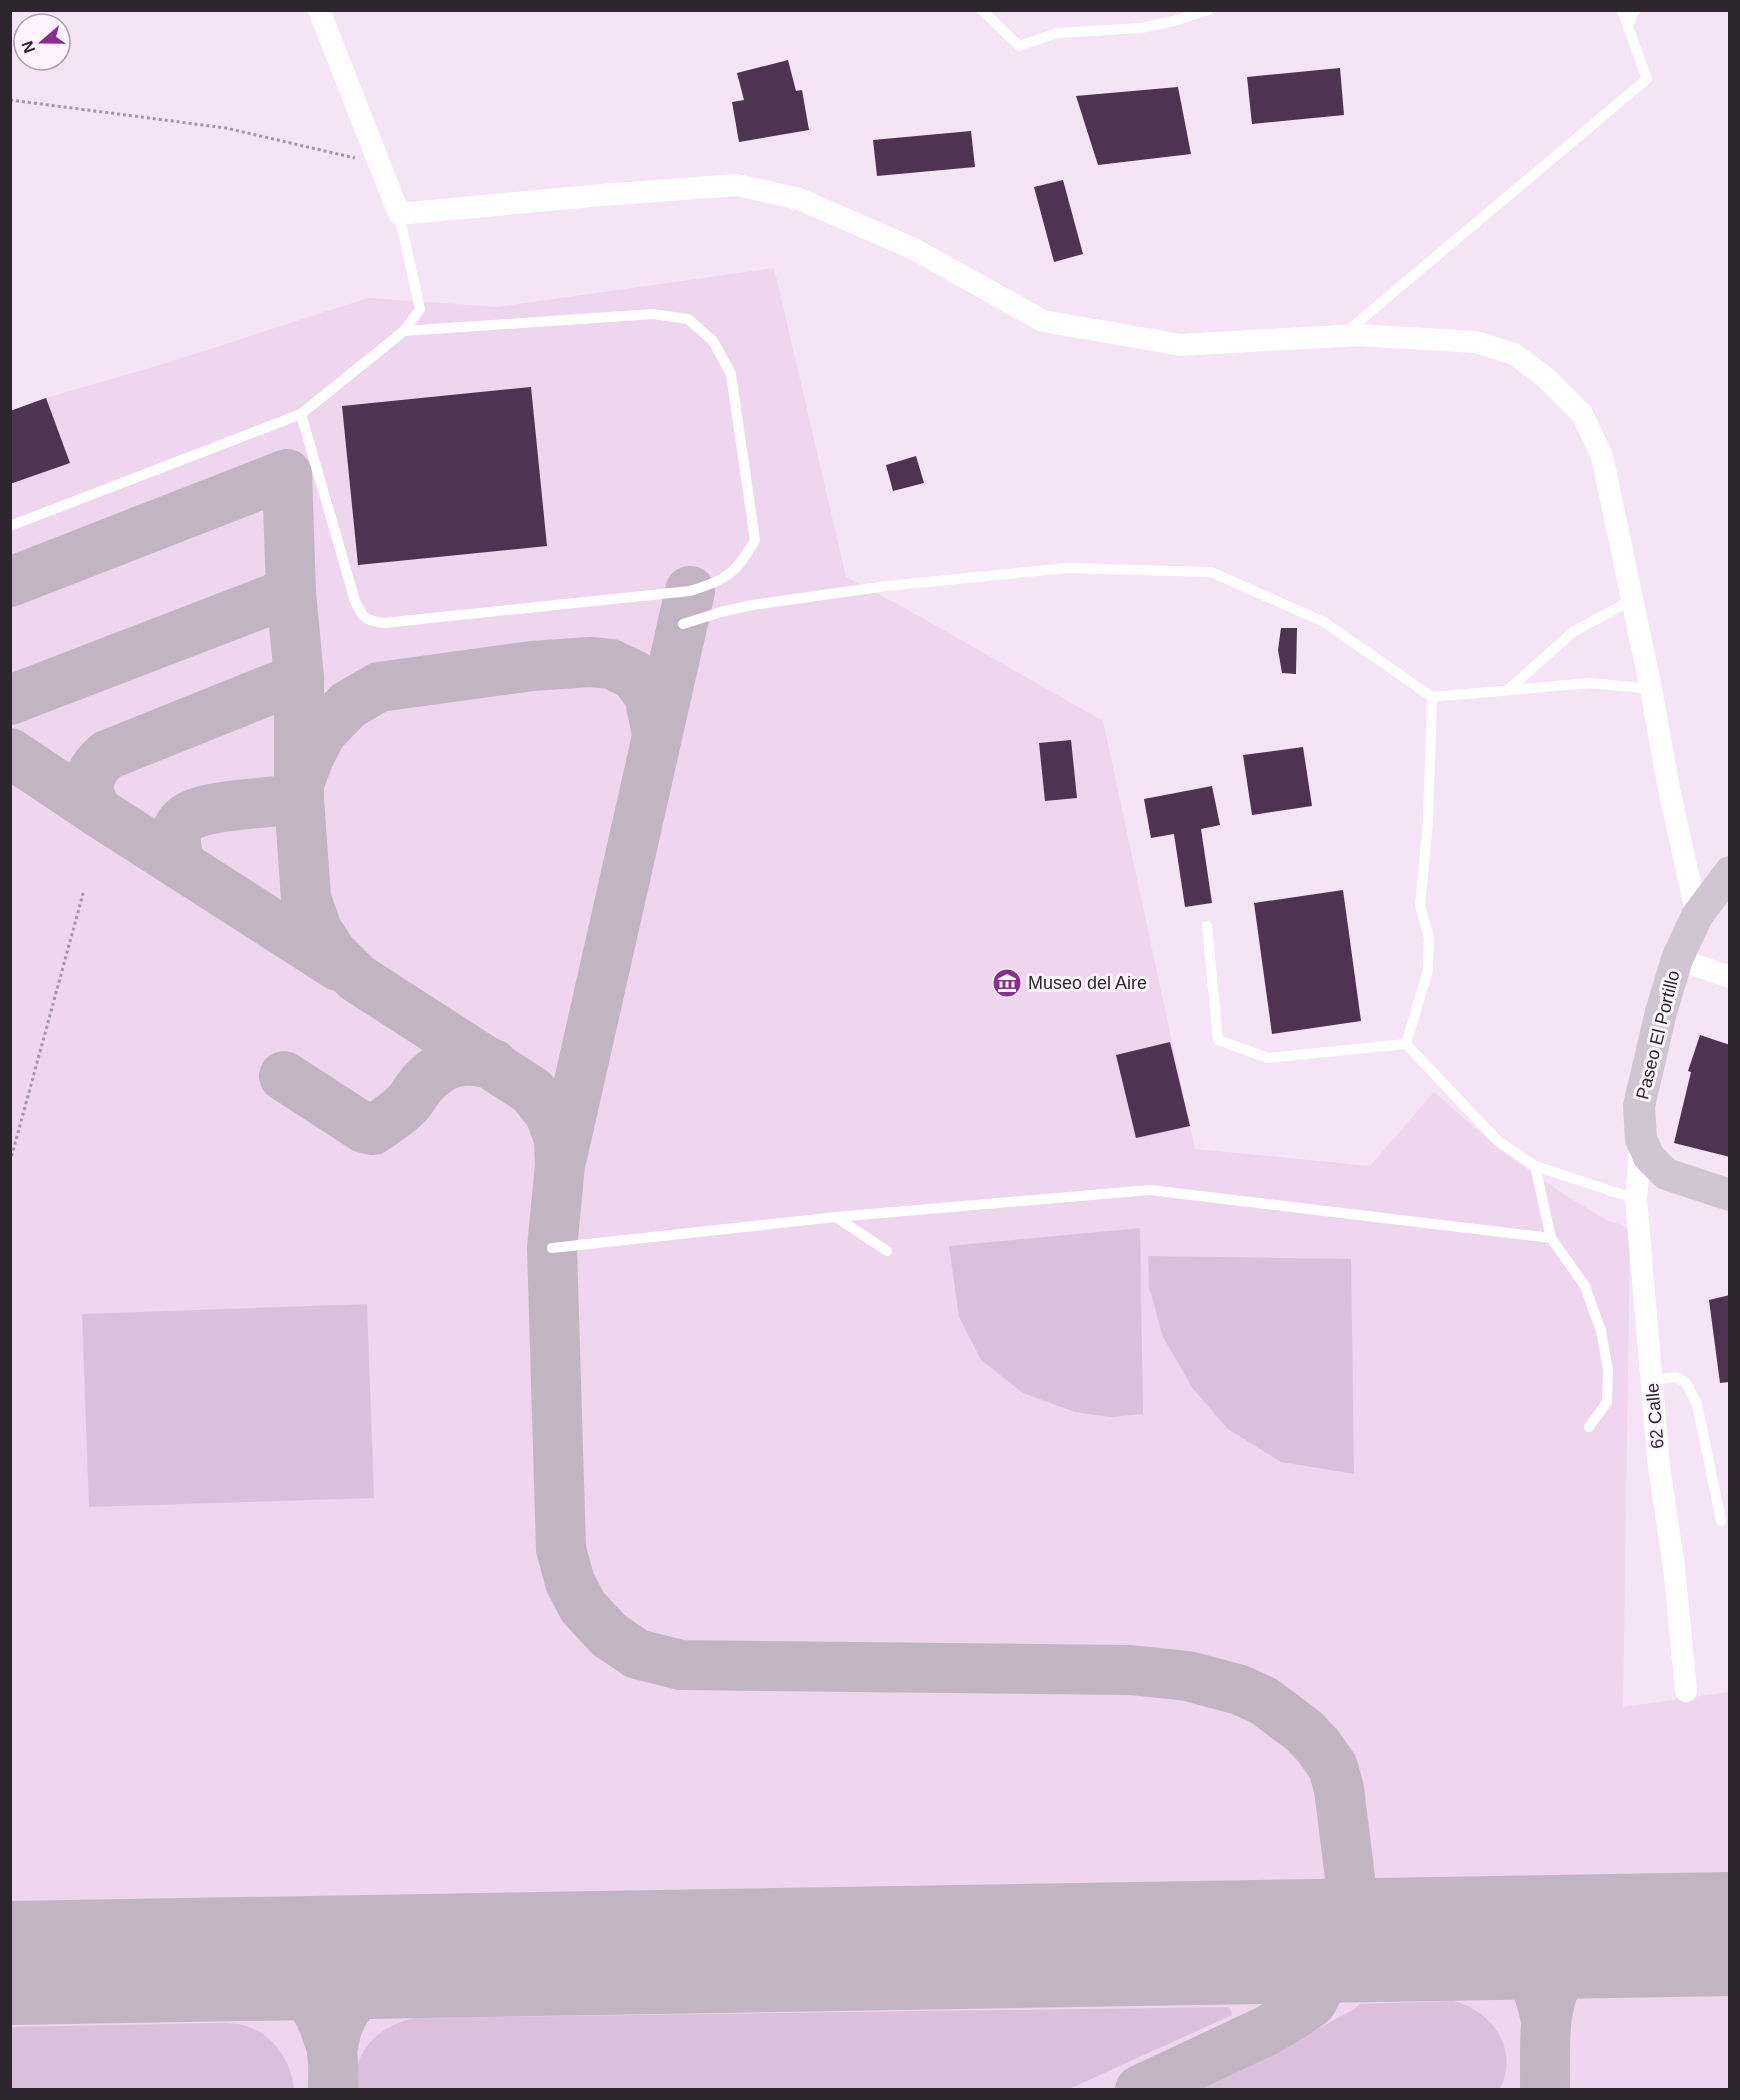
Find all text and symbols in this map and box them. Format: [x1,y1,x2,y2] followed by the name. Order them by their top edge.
[12,12,72,72] north arrow
[18,39,38,55] text: N
[991,967,1023,999] museum icon: Museo del Aire
[1632,969,1684,1101] street label: Paseo El Portillo
[1028,973,1147,993] place label: Museo del Aire
[1642,1382,1668,1450] street label: 62 Calle

